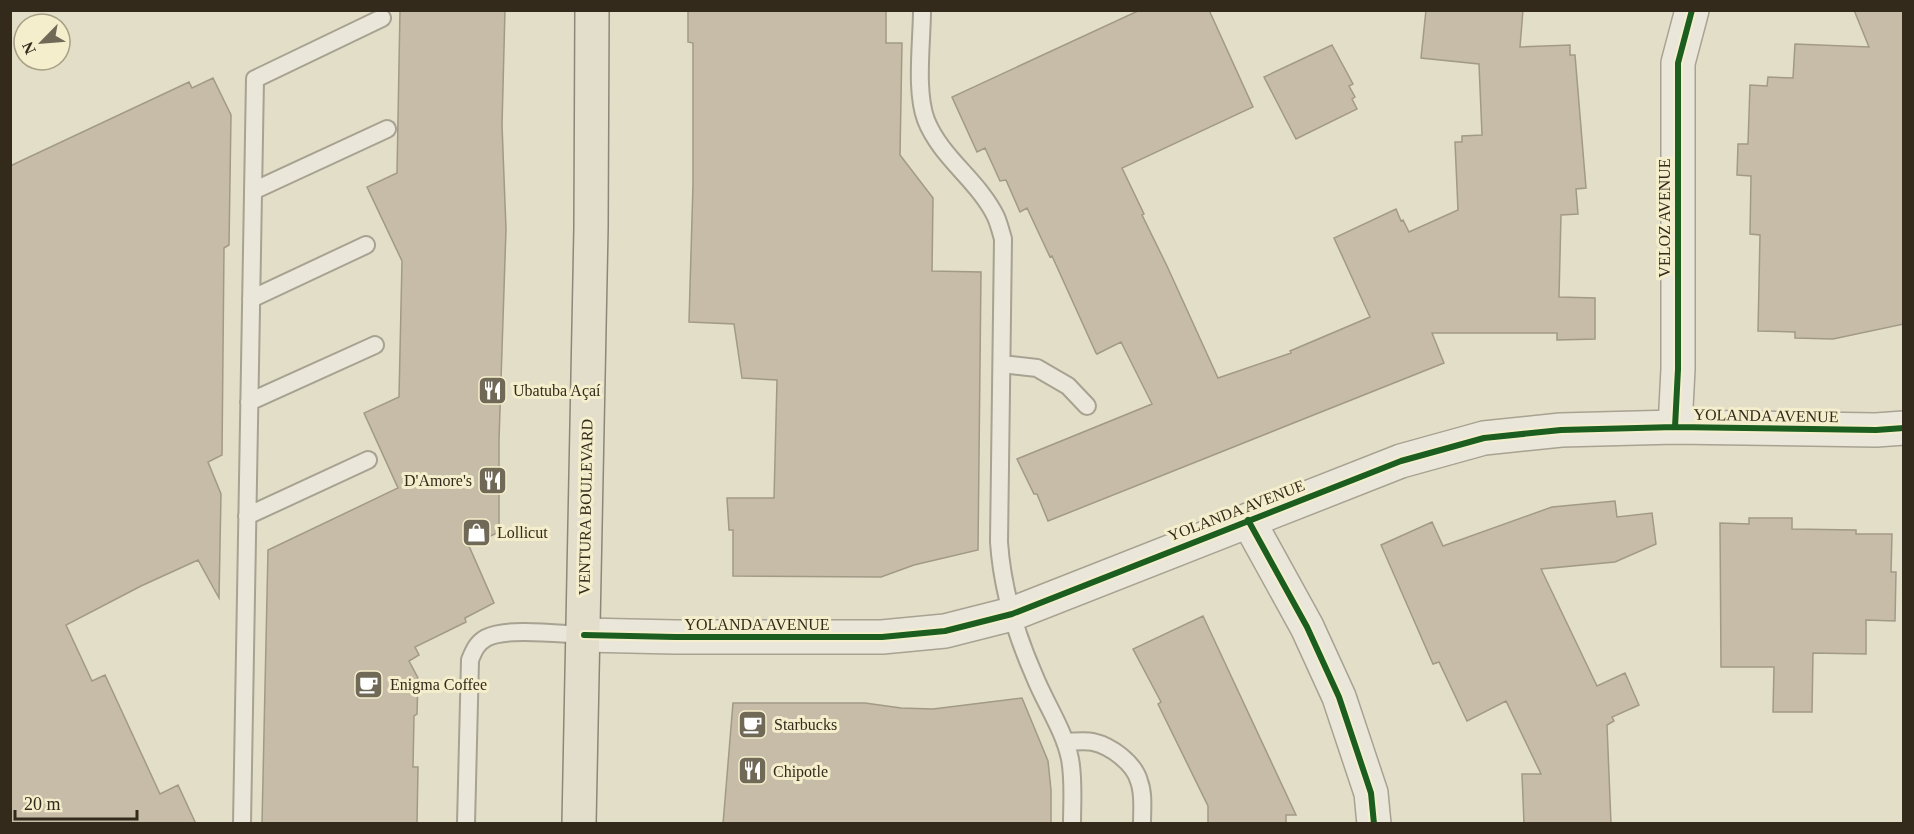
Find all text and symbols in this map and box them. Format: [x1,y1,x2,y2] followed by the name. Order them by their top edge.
[12,12,72,72] north arrow
[19,39,39,57] text: N
[1656,158,1673,278] street label: VELOZ AVENUE
[476,374,508,406] restaurant icon: Ubatuba Açaí
[513,382,601,400] place label: Ubatuba Açaí
[1693,406,1839,425] street label: YOLANDA AVENUE
[575,419,596,595] street label: VENTURA BOULEVARD
[477,464,509,496] restaurant icon: D'Amore's
[404,472,472,489] place label: D'Amore's
[1165,477,1307,544] street label: YOLANDA AVENUE
[460,516,492,548] shop icon: Lollicut
[497,524,548,541] place label: Lollicut
[684,616,830,633] street label: YOLANDA AVENUE
[353,668,385,700] cafe icon: Enigma Coffee
[390,676,487,694] place label: Enigma Coffee
[737,708,769,740] cafe icon: Starbucks
[774,716,837,733] place label: Starbucks
[736,755,768,787] restaurant icon: Chipotle
[773,763,828,781] place label: Chipotle
[15,783,136,821] scale bar
[24,794,61,814] text: 20 m

